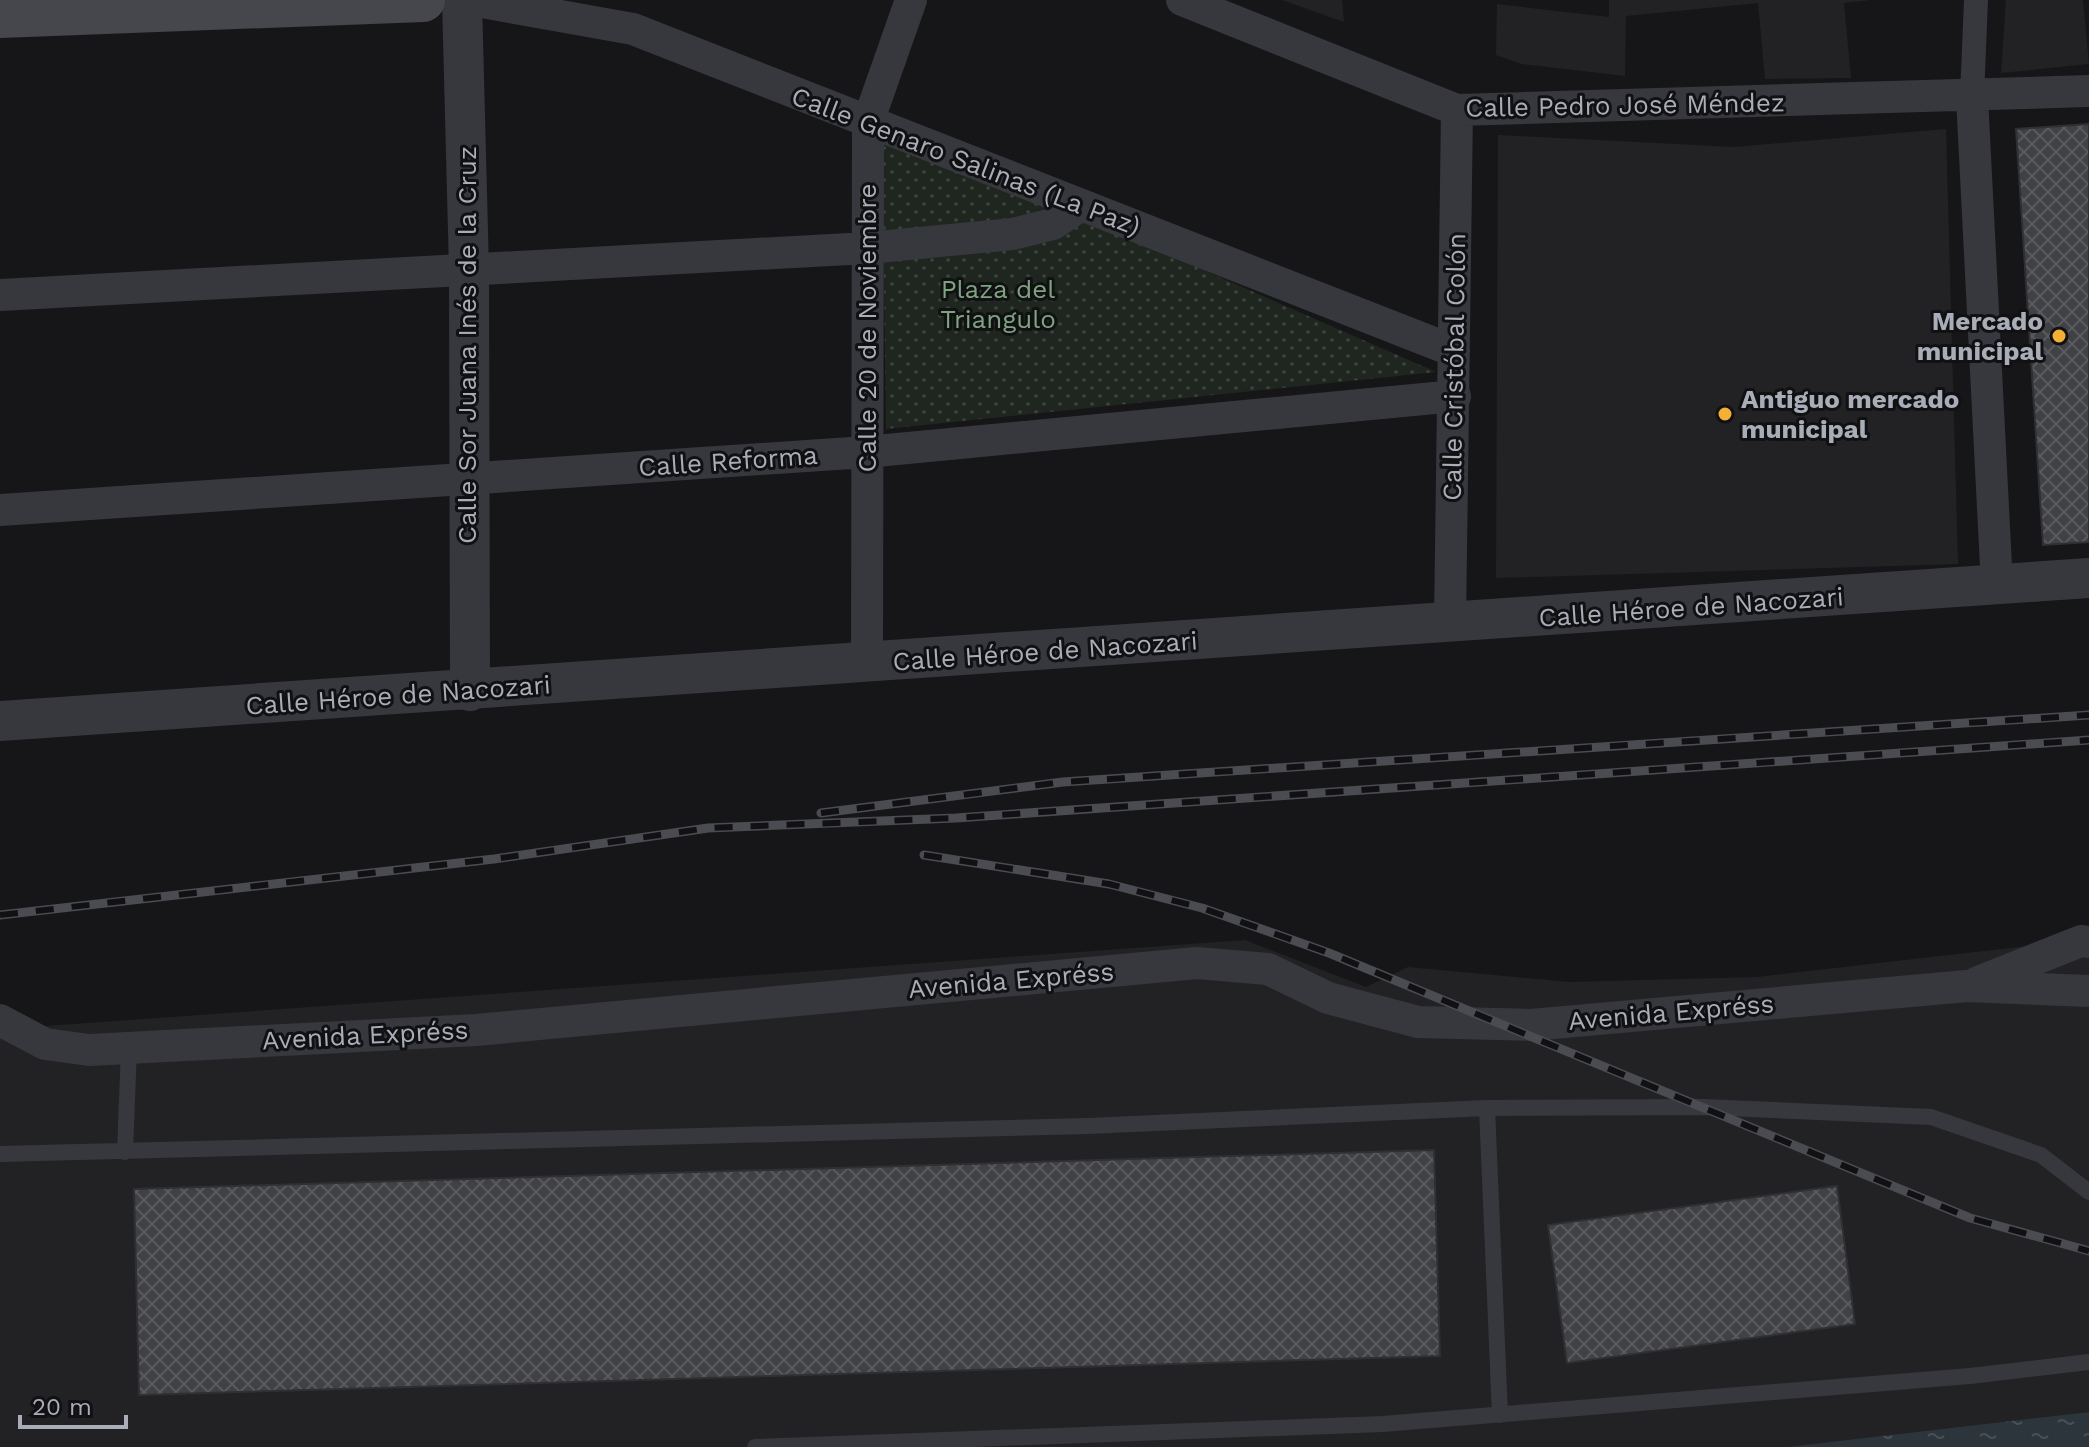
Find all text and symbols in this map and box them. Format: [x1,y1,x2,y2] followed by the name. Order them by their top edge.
[787,80,1145,242] street label: Calle Genaro Salinas (La Paz)
[1465,87,1785,123] street label: Calle Pedro José Méndez
[452,146,482,544] street label: Calle Sor Juana Inés de la Cruz
[852,184,882,472] street label: Calle 20 de Noviembre
[1437,233,1471,501] street label: Calle Cristóbal Colón
[940,274,1056,334] park label: Plaza del Triangulo
[1917,306,2043,366] place label: Mercado municipal
[2050,327,2068,345] marker: Mercado municipal
[1741,384,1959,444] place label: Antiguo mercado municipal
[1716,405,1734,423] marker: Antiguo mercado municipal
[637,440,819,482] street label: Calle Reforma
[1537,581,1845,633] street label: Calle Héroe de Nacozari
[891,625,1199,677] street label: Calle Héroe de Nacozari
[244,669,552,721] street label: Calle Héroe de Nacozari
[907,956,1115,1004] street label: Avenida Expréss
[1567,988,1775,1036] street label: Avenida Expréss
[261,1015,469,1055] street label: Avenida Expréss
[20,1379,126,1429] scale bar
[32,1393,92,1421] text: 20 m

